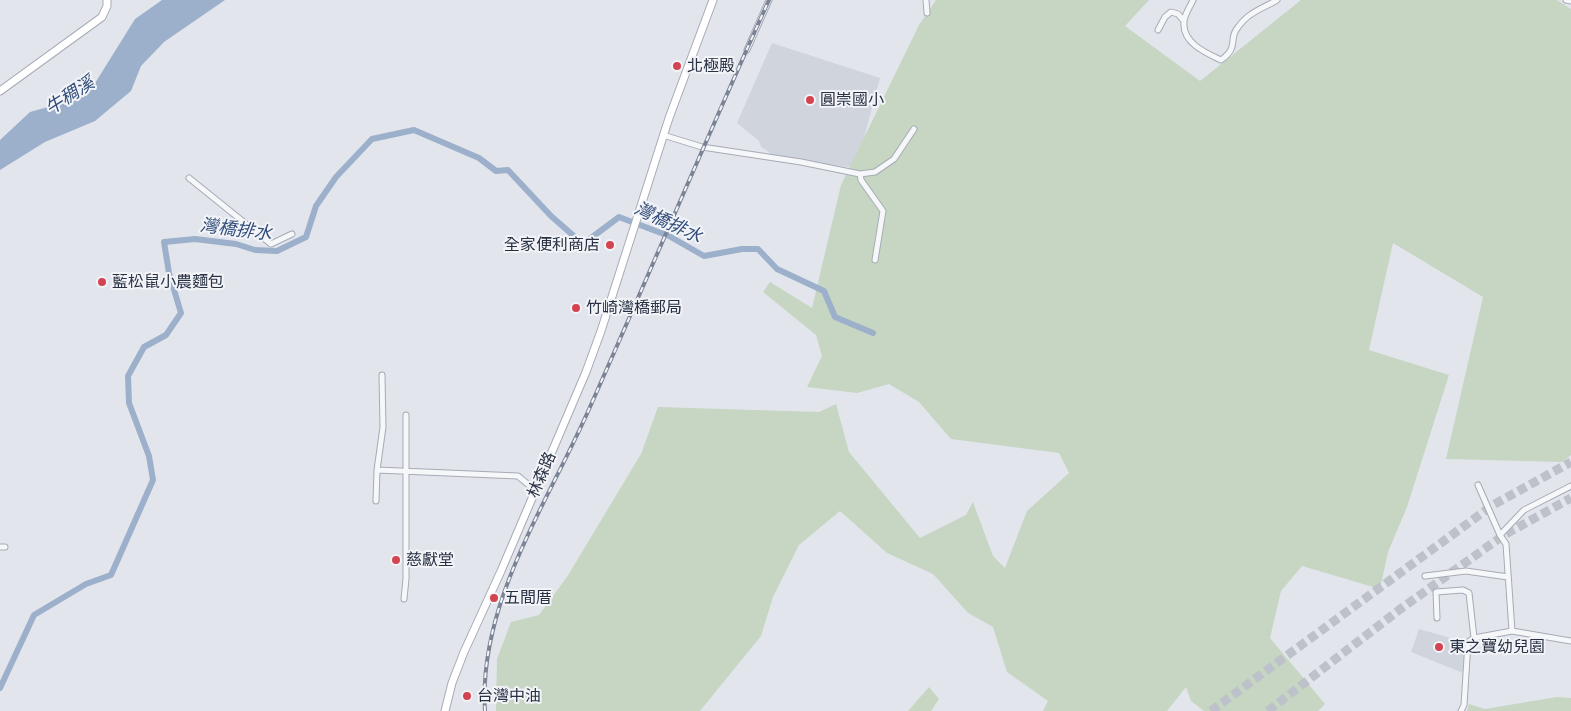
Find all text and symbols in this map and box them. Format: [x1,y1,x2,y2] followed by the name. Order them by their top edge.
[687,56,735,76] place label: 北極殿
[671,60,683,72] marker: 北極殿
[41,72,99,120] water label: 牛稠溪
[820,90,884,110] place label: 圓崇國小
[804,94,816,106] marker: 圓崇國小
[631,198,705,248] water label: 灣橋排水
[199,215,273,245] water label: 灣橋排水
[504,235,600,255] place label: 全家便利商店
[604,239,616,251] marker: 全家便利商店
[112,272,224,292] place label: 藍松鼠小農麵包
[96,276,108,288] marker: 藍松鼠小農麵包
[586,298,682,318] place label: 竹崎灣橋郵局
[570,302,582,314] marker: 竹崎灣橋郵局
[524,449,560,501] street label: 林森路
[406,550,454,570] place label: 慈獻堂
[390,554,402,566] marker: 慈獻堂
[504,588,552,608] place label: 五間厝
[488,592,500,604] marker: 五間厝
[1449,637,1545,657] place label: 東之寶幼兒園
[1433,641,1445,653] marker: 東之寶幼兒園
[477,686,541,706] place label: 台灣中油
[461,690,473,702] marker: 台灣中油

